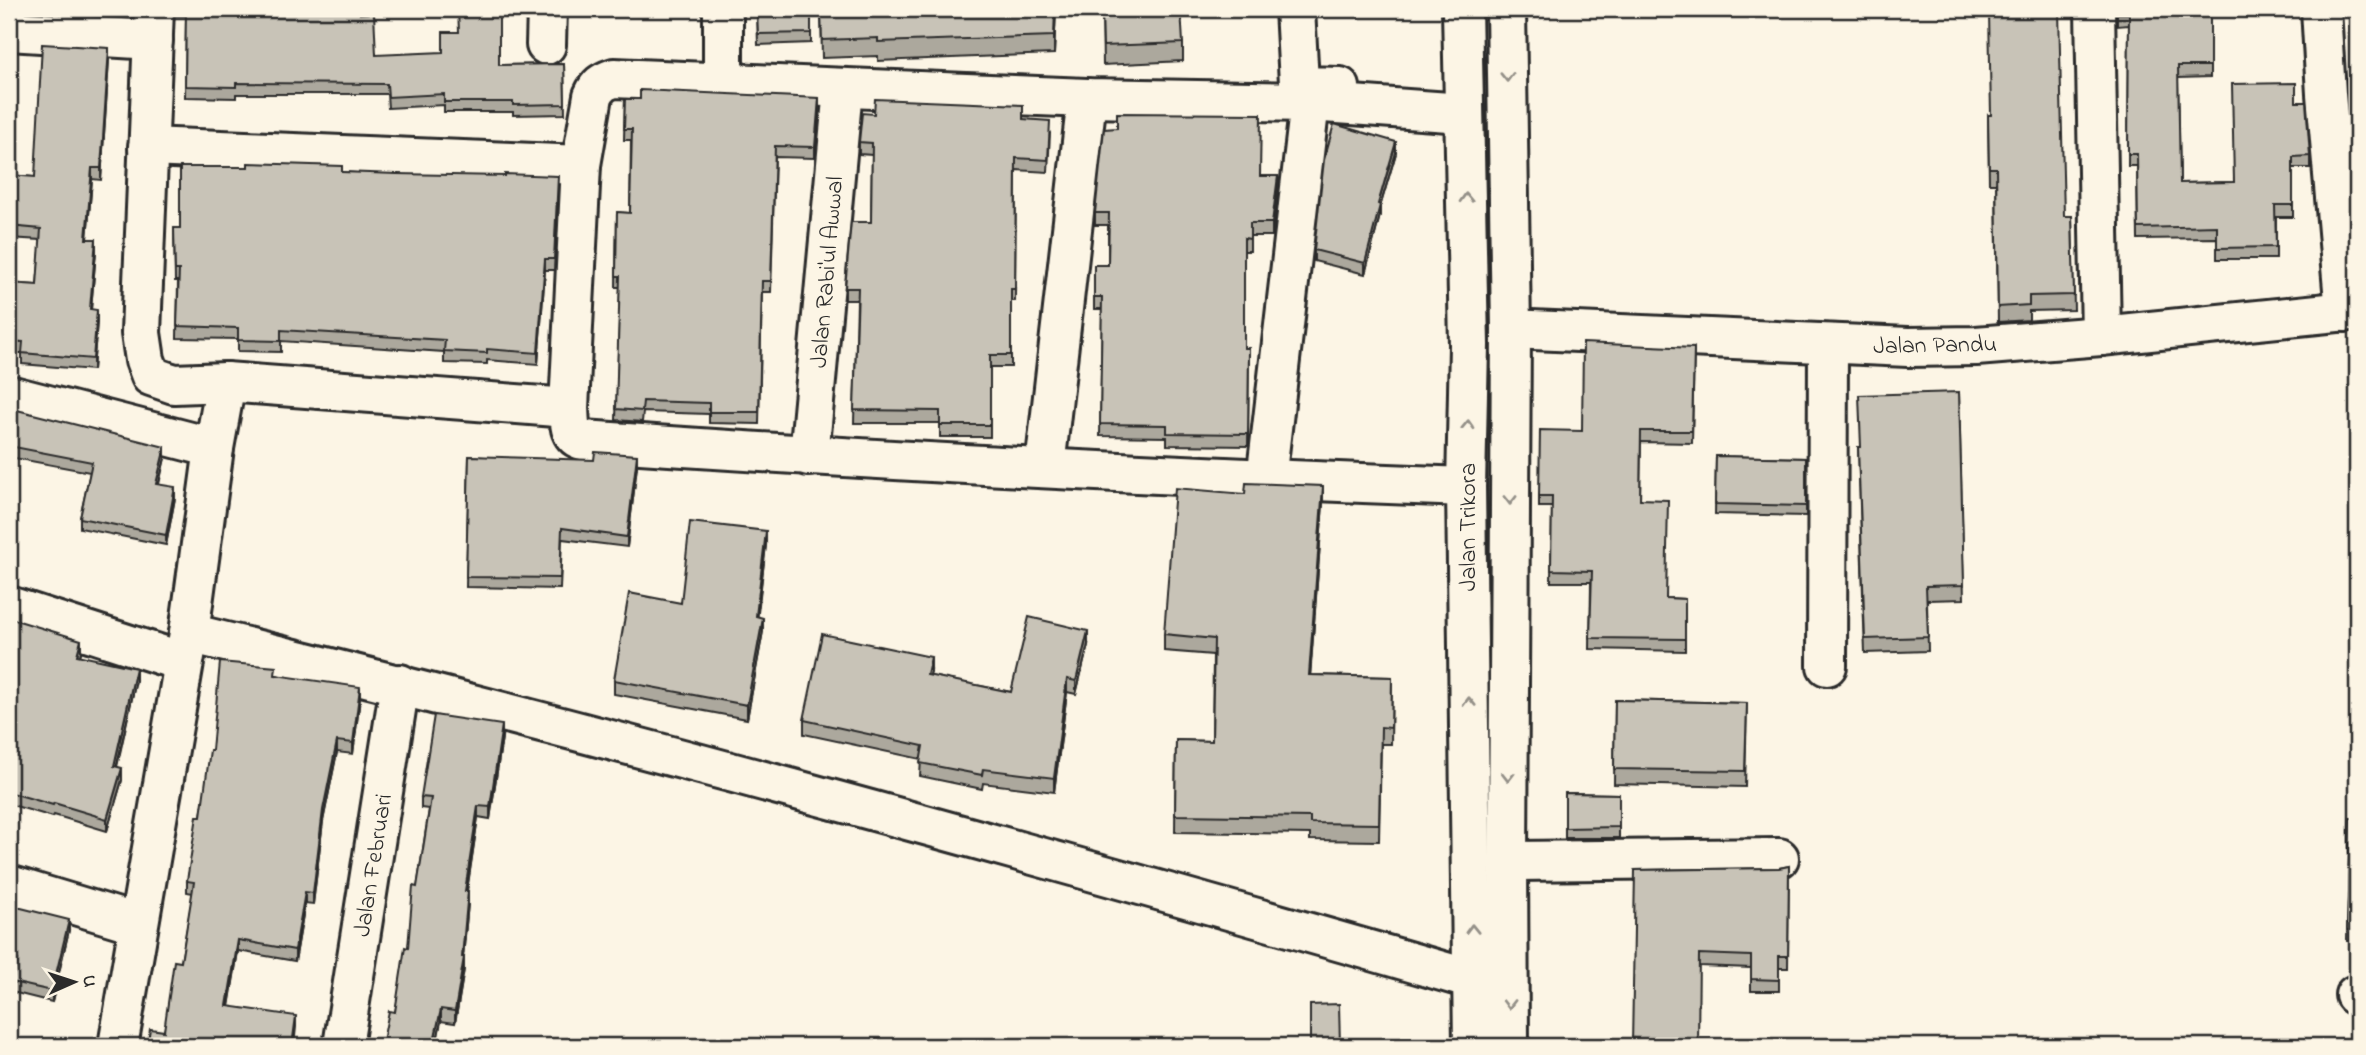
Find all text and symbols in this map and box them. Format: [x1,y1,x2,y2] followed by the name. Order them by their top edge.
[1499,72,1515,83] one-way arrow
[803,175,854,369] street label: Jalan Rabi'ul Awwal
[1459,192,1474,203] one-way arrow
[1873,328,1997,365] street label: Jalan Pandu
[1460,419,1475,430] one-way arrow
[1452,463,1487,591] street label: Jalan Trikora
[1502,496,1518,506] one-way arrow
[1461,696,1477,706] one-way arrow
[1500,772,1516,783] one-way arrow
[346,791,403,939] street label: Jalan Februari
[1464,923,1479,934] one-way arrow
[38,946,108,1016] north arrow
[75,975,102,988] text: U
[1501,1000,1517,1010] one-way arrow

